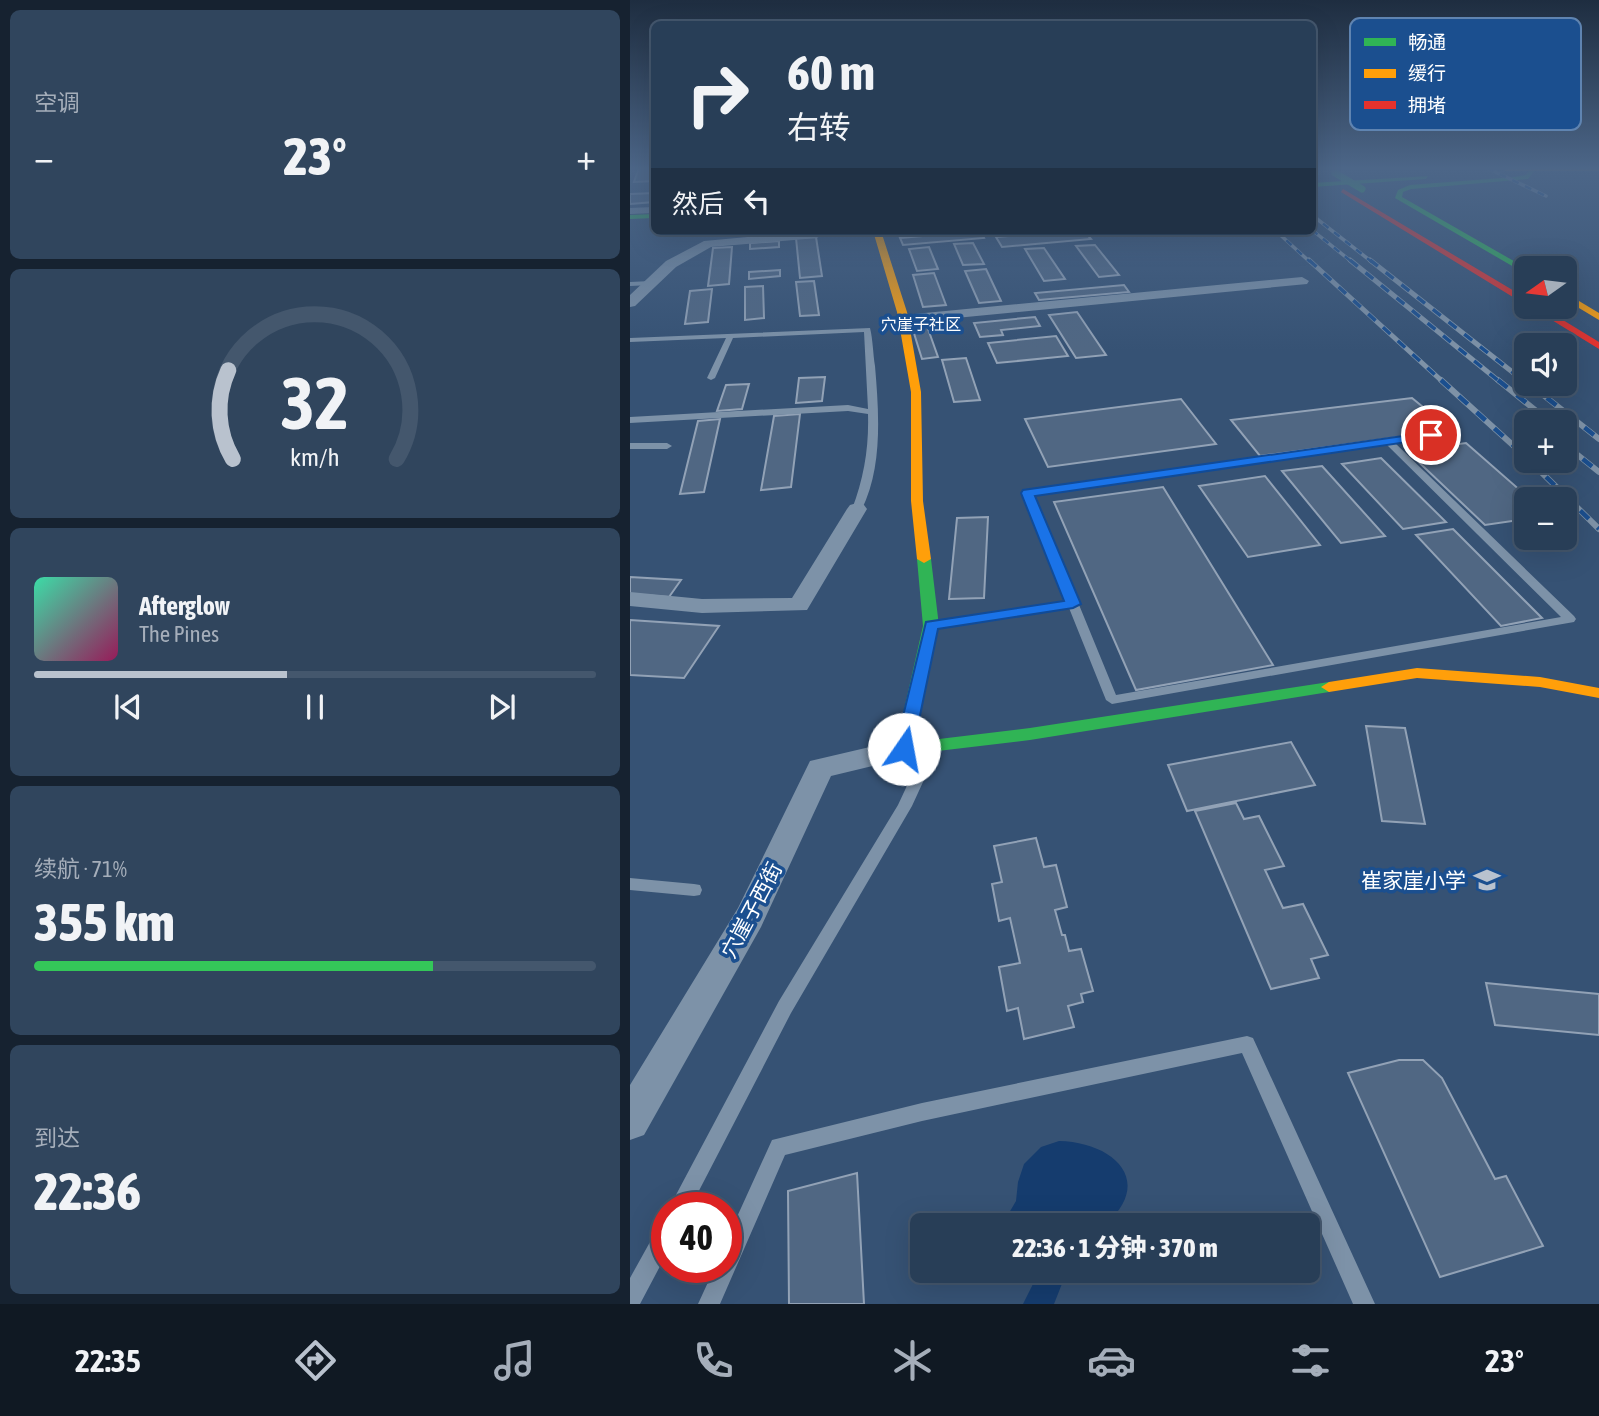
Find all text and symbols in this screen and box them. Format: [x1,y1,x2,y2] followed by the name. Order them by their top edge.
[1350,18,1581,130] legend
[1408,31,1446,53] text: 畅通
[787,44,875,100] text: 60 m
[672,49,763,140] icon: right
[1408,62,1446,84] text: 缓行
[34,90,80,116] text: 空调
[1408,94,1446,116] text: 拥堵
[787,109,851,146] text: 右转
[283,126,347,186] text: 23°
[34,135,54,178] text: −
[576,135,596,178] text: +
[738,182,776,220] icon: left
[672,189,724,219] text: 然后
[1514,256,1577,318] north arrow
[1514,256,1577,550] map controls
[881,315,961,333] district label: 穴崖子社区
[1514,333,1577,396] button: sound
[281,362,349,445] text: 32
[1401,405,1461,465] pin
[1514,410,1577,473] button: +
[1412,416,1450,454] icon: arrive
[290,443,340,471] text: km/h
[1514,487,1577,550] button: −
[139,591,230,621] text: Afterglow
[139,621,219,647] text: The Pines
[109,688,147,726] icon: previous
[296,688,334,726] icon: pause
[483,688,521,726] icon: next
[867,712,941,786] position arrow
[34,856,127,882] text: 续航 · 71%
[716,858,786,962] street label: 穴崖子西街
[1472,865,1502,895] school or university icon: 崔家崖小学
[1361,868,1466,892] place label: 崔家崖小学
[34,892,175,952] text: 355 km
[34,1125,80,1151] text: 到达
[34,1161,141,1221] text: 22:36
[651,1192,742,1283] speed limit sign: 40
[1012,1233,1218,1263] text: 22:36 · 1 分钟 · 370 m
[291,1336,340,1385] icon: directions
[490,1336,539,1385] icon: music
[689,1336,738,1385] icon: phone
[888,1336,937,1385] icon: climate
[1087,1336,1136,1385] icon: car
[1286,1336,1335,1385] icon: filters
[75,1342,141,1379] text: 22:35
[1485,1342,1524,1379] text: 23°

